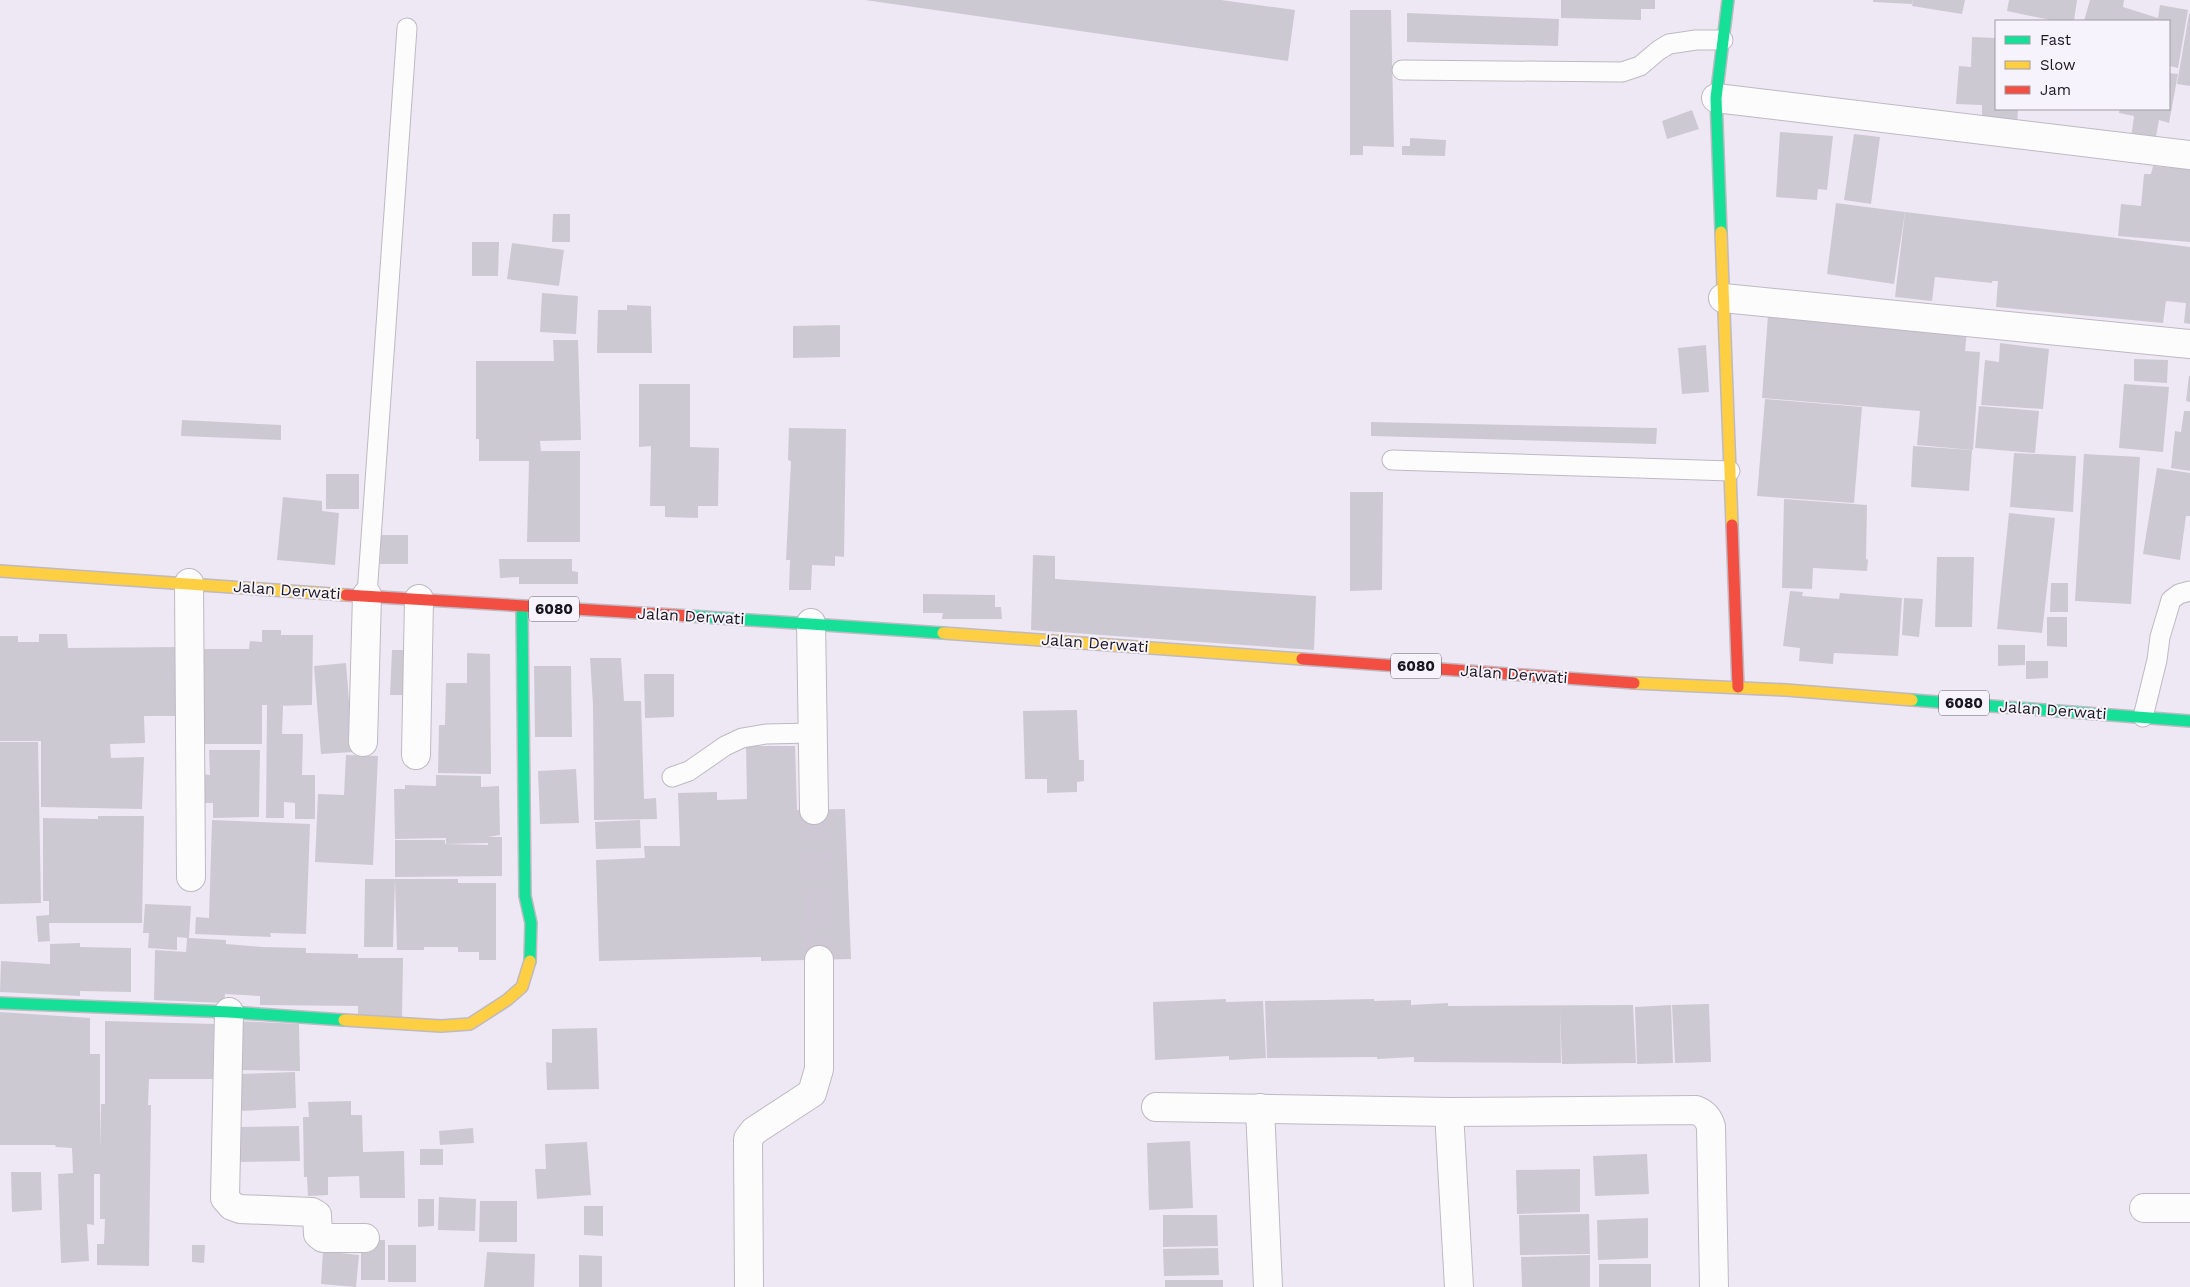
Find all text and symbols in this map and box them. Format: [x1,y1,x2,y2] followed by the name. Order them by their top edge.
[1995,20,2170,110] legend
[2040,31,2072,49] text: Fast
[2040,56,2076,74] text: Slow
[2040,81,2071,99] text: Jam
[233,577,341,603] street label: Jalan Derwati
[529,596,579,622] road number: 6080
[637,604,745,628] street label: Jalan Derwati
[1041,630,1149,656] street label: Jalan Derwati
[1391,654,1441,678] road number: 6080
[1460,661,1568,687] street label: Jalan Derwati
[1939,690,1989,716] road number: 6080
[1999,697,2107,723] street label: Jalan Derwati

